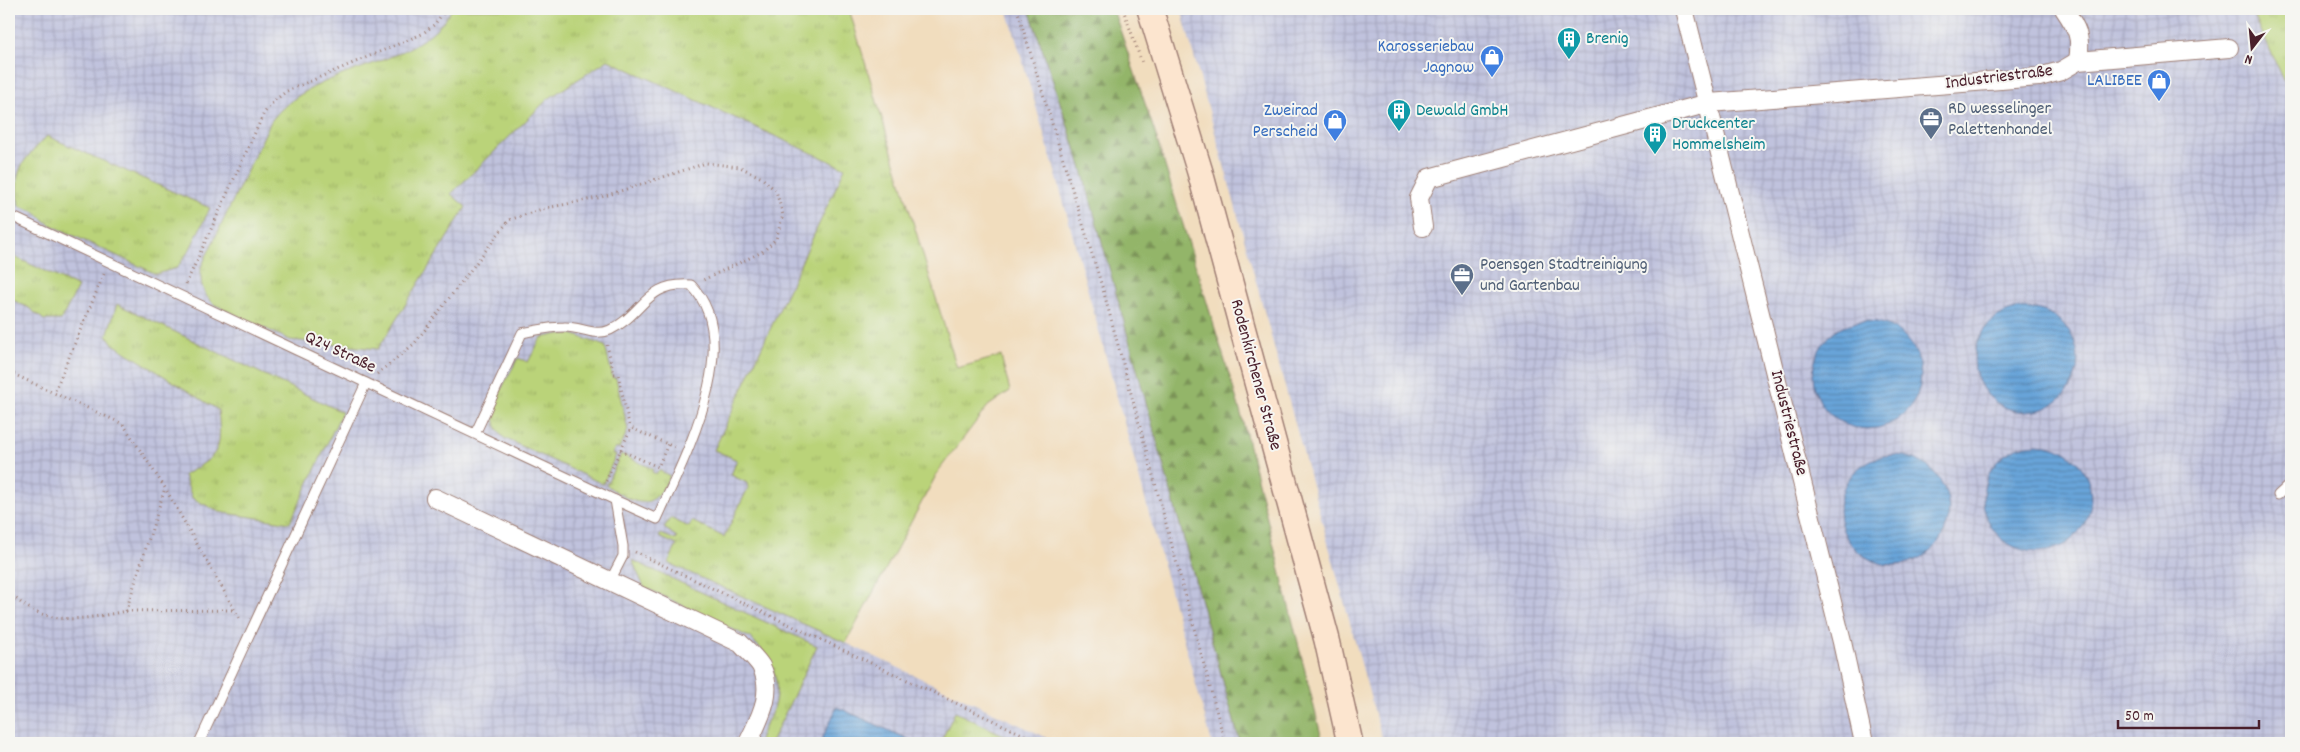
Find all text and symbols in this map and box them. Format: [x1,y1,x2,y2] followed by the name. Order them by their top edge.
[2228,22,2278,72] north arrow
[1556,26,1582,60] building icon: Brenig
[1586,27,1629,52] place label: Brenig
[1378,35,1474,81] place label: Karosseriebau Jagnow
[1479,44,1505,78] shop icon: Karosseriebau Jagnow
[2243,48,2255,69] text: N
[1944,59,2054,97] street label: Industriestraße
[2146,68,2172,102] shop icon: LALIBEE
[2087,69,2142,94] place label: LALIBEE
[1948,97,2053,143] place label: RD wesselinger Palettenhandel
[1386,98,1412,132] building icon: Dewald GmbH
[1253,99,1318,145] place label: Zweirad Perscheid
[1416,99,1509,124] place label: Dewald GmbH
[1918,106,1944,140] office icon: RD wesselinger Palettenhandel
[1322,108,1348,142] shop icon: Zweirad Perscheid
[1672,112,1766,158] place label: Druckcenter Hommelsheim
[1642,121,1668,155] building icon: Druckcenter Hommelsheim
[1480,253,1648,299] place label: Poensgen Stadtreinigung und Gartenbau
[1449,262,1475,296] office icon: Poensgen Stadtreinigung und Gartenbau
[1223,297,1287,453] street label: Rodenkirchener Straße
[300,326,380,380] street label: Q24 Straße
[1763,368,1813,478] street label: Industriestraße
[2118,697,2259,729] scale bar
[2125,706,2154,728] text: 50 m

